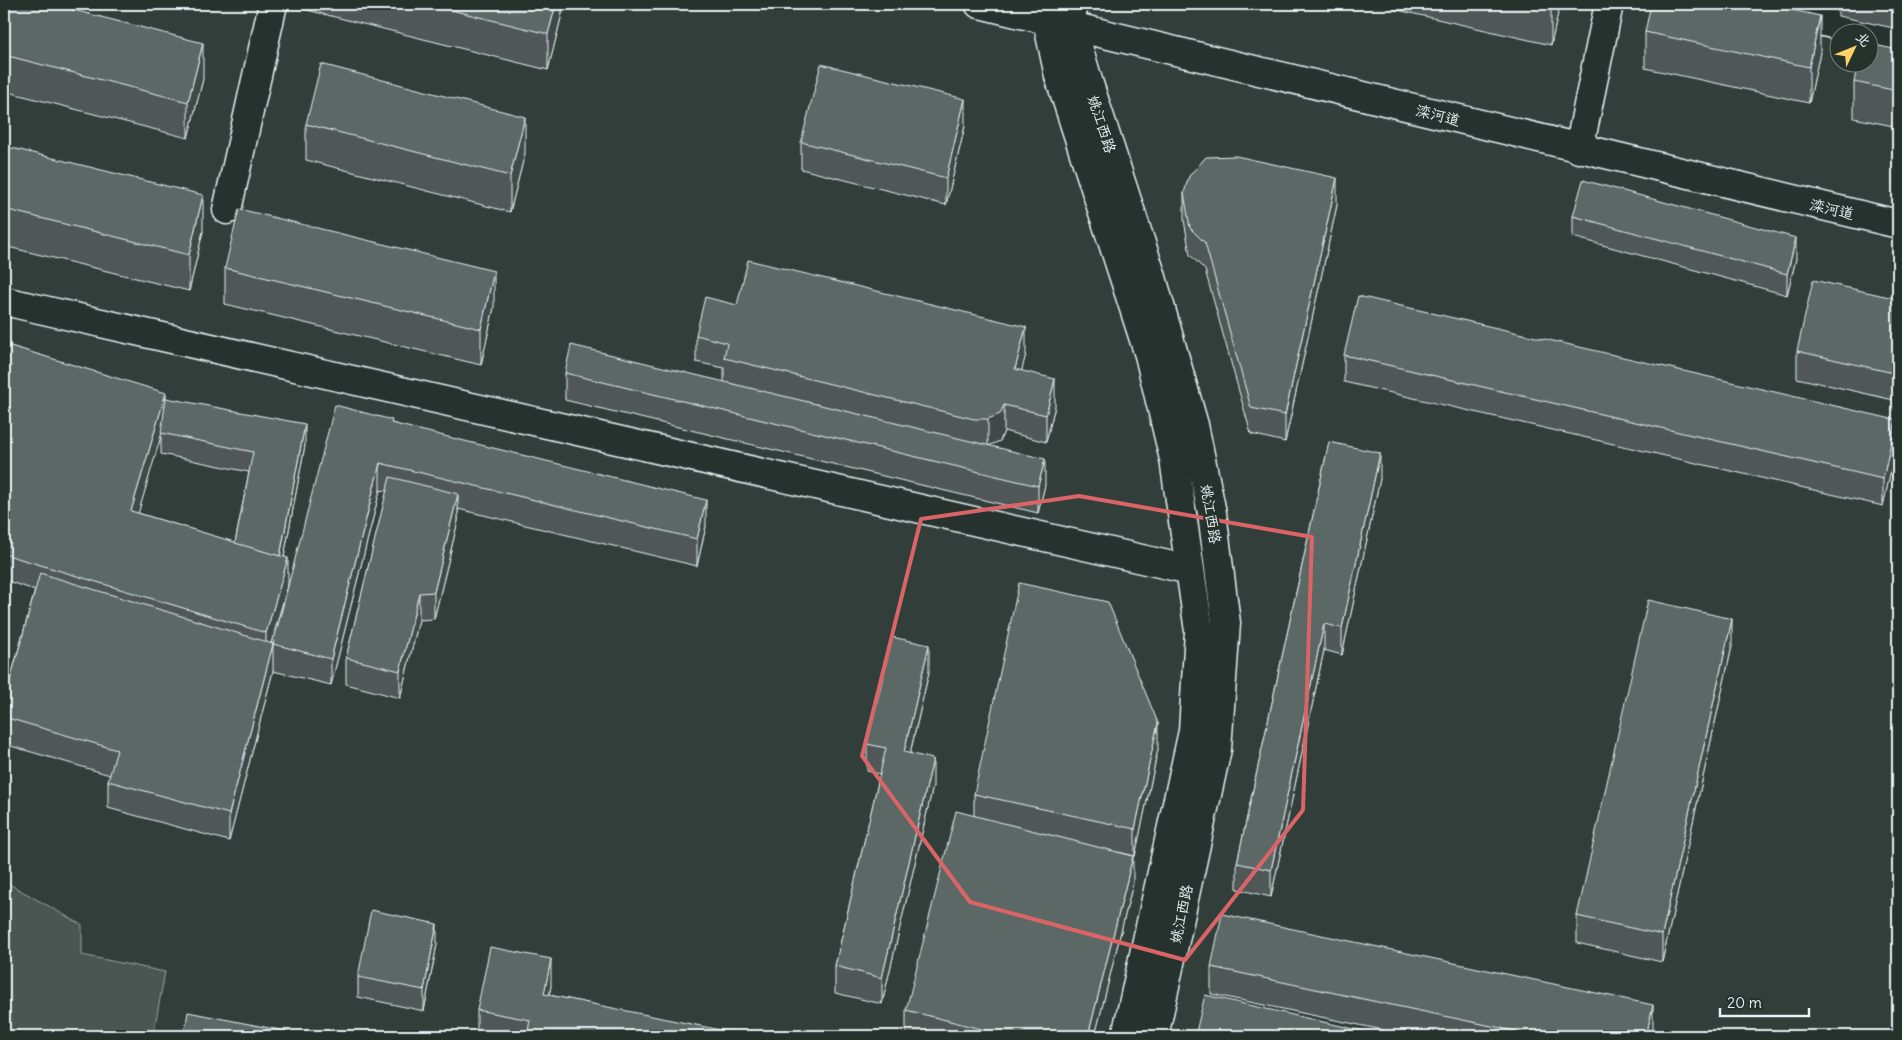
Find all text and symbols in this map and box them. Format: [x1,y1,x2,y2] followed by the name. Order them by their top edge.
[1830,22,1880,72] north arrow
[1852,28,1875,50] text: 北
[1084,93,1120,155] street label: 姚江西路
[1414,100,1462,130] street label: 滦河道
[1808,195,1856,223] street label: 滦河道
[1197,483,1225,545] street label: 姚江西路
[1165,883,1197,945] street label: 姚江西路
[1720,985,1808,1017] scale bar
[1727,993,1762,1012] text: 20 m

